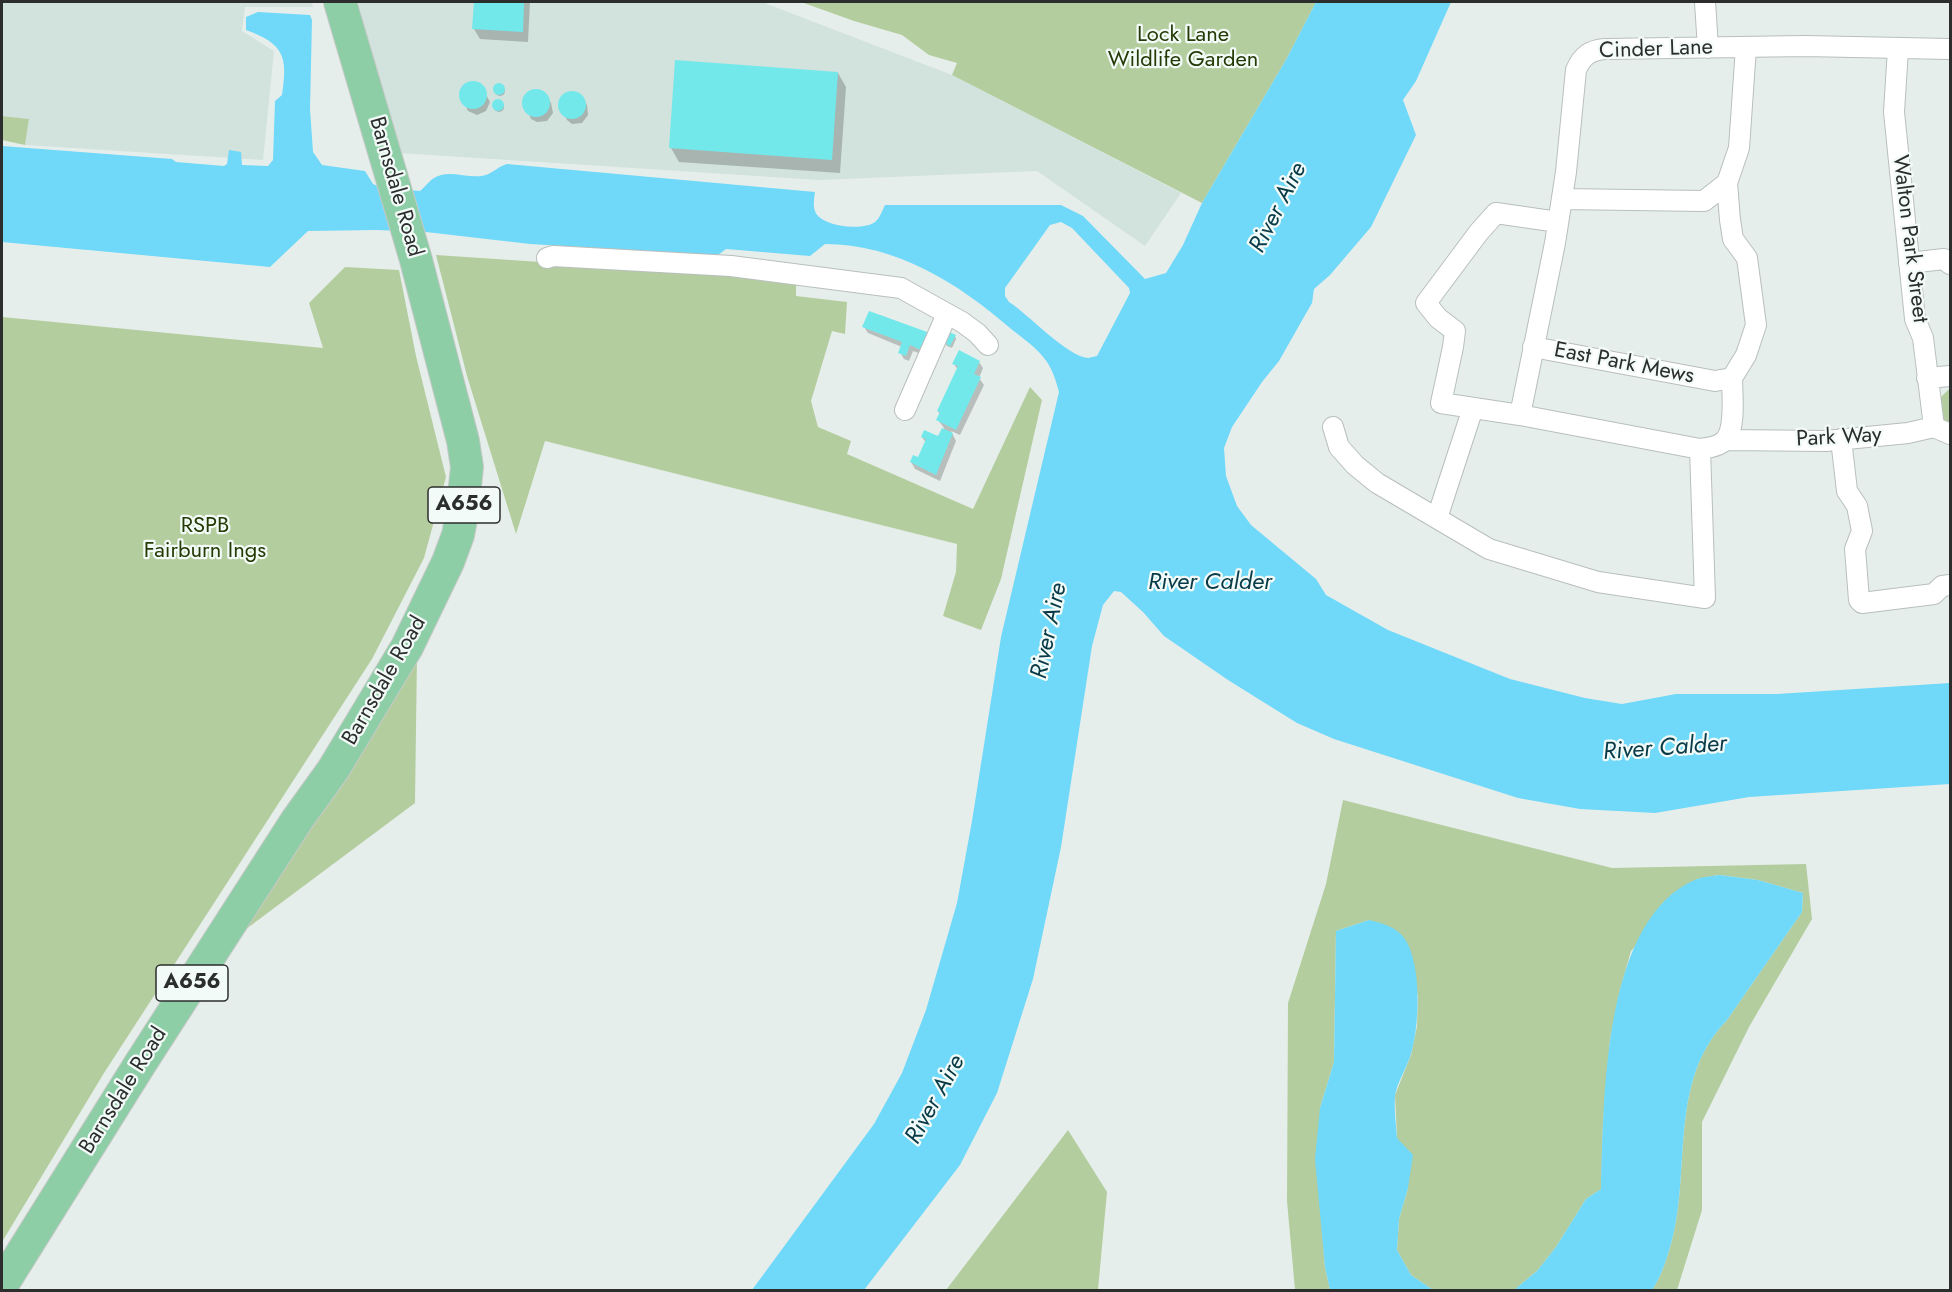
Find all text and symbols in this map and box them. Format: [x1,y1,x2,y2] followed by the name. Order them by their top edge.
[1108,23,1258,74] park label: Lock Lane Wildlife Garden
[1599,35,1713,65] street label: Cinder Lane
[362,114,428,260] street label: Barnsdale Road
[1886,154,1932,324] street label: Walton Park Street
[1244,158,1314,258] water label: River Aire
[1552,338,1696,390] street label: East Park Mews
[1796,423,1882,453] street label: Park Way
[428,487,500,523] road number: A656
[144,514,266,566] park label: RSPB Fairburn Ings
[1148,569,1272,597] water label: River Calder
[1026,580,1074,682] water label: River Aire
[337,612,433,750] street label: Barnsdale Road
[1602,730,1728,768] water label: River Calder
[156,965,228,1001] road number: A656
[75,1023,173,1159] street label: Barnsdale Road
[900,1051,972,1149] water label: River Aire

